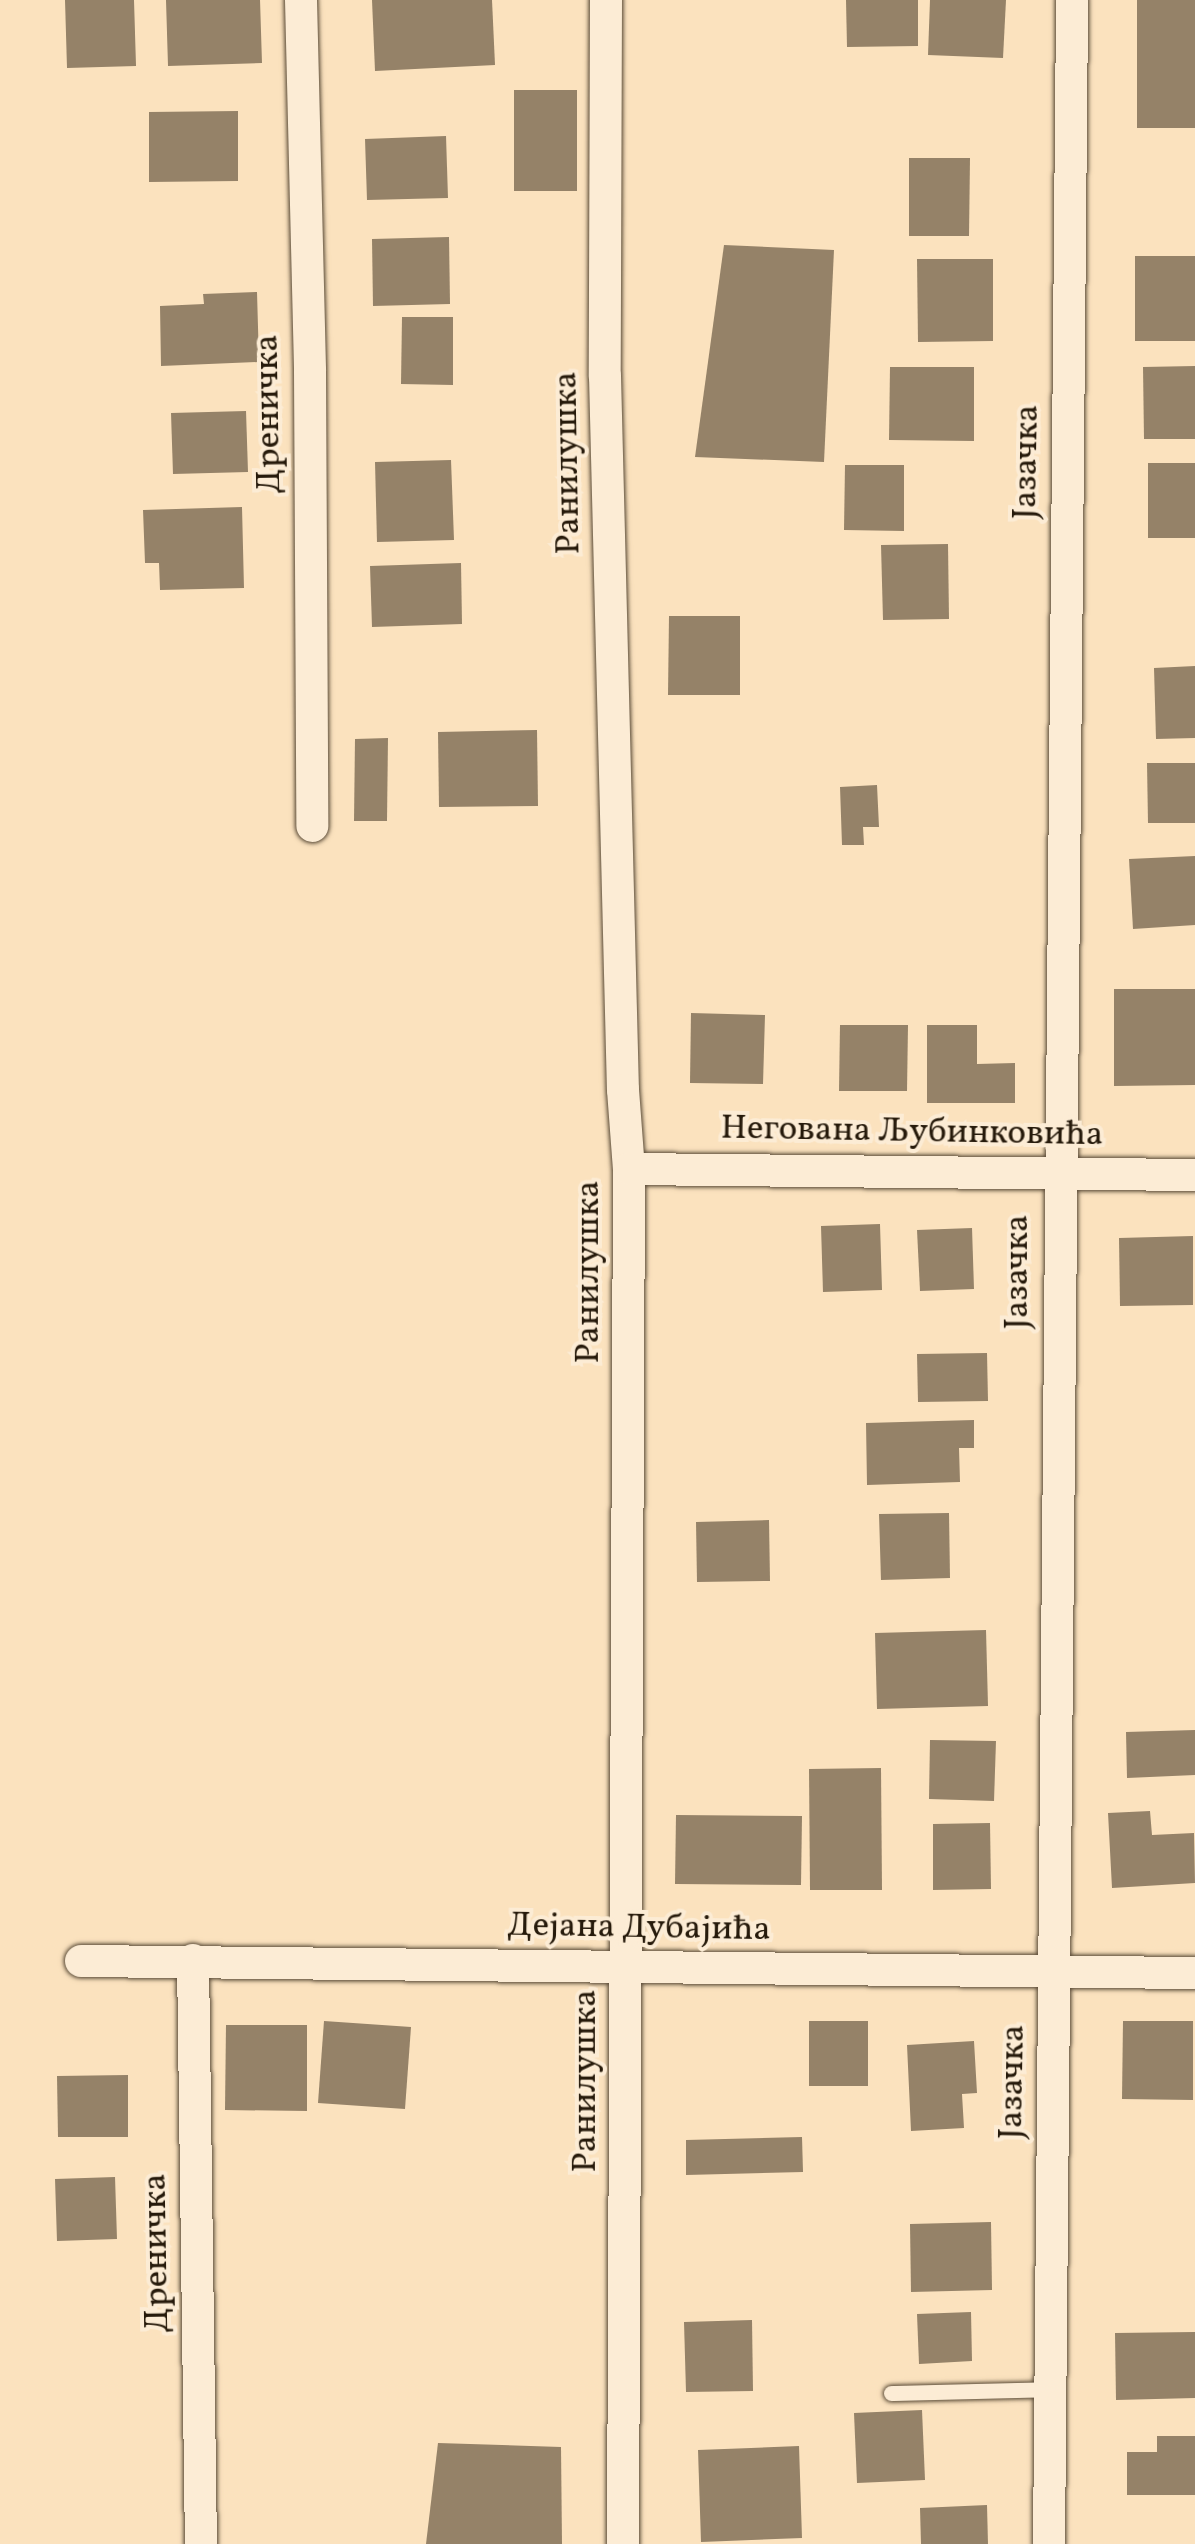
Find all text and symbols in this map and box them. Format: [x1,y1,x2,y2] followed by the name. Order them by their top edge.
[247,334,291,494] street label: Дреничка
[545,371,591,555] street label: Ранилушка
[1005,404,1049,520] street label: Јазачка
[720,1108,1104,1156] street label: Негована Љубинковића
[568,1180,610,1364] street label: Ранилушка
[997,1214,1039,1330] street label: Јазачка
[507,1905,771,1951] street label: Дејана Дубајића
[565,1989,607,2173] street label: Ранилушка
[991,2024,1035,2140] street label: Јазачка
[135,2173,179,2333] street label: Дреничка

